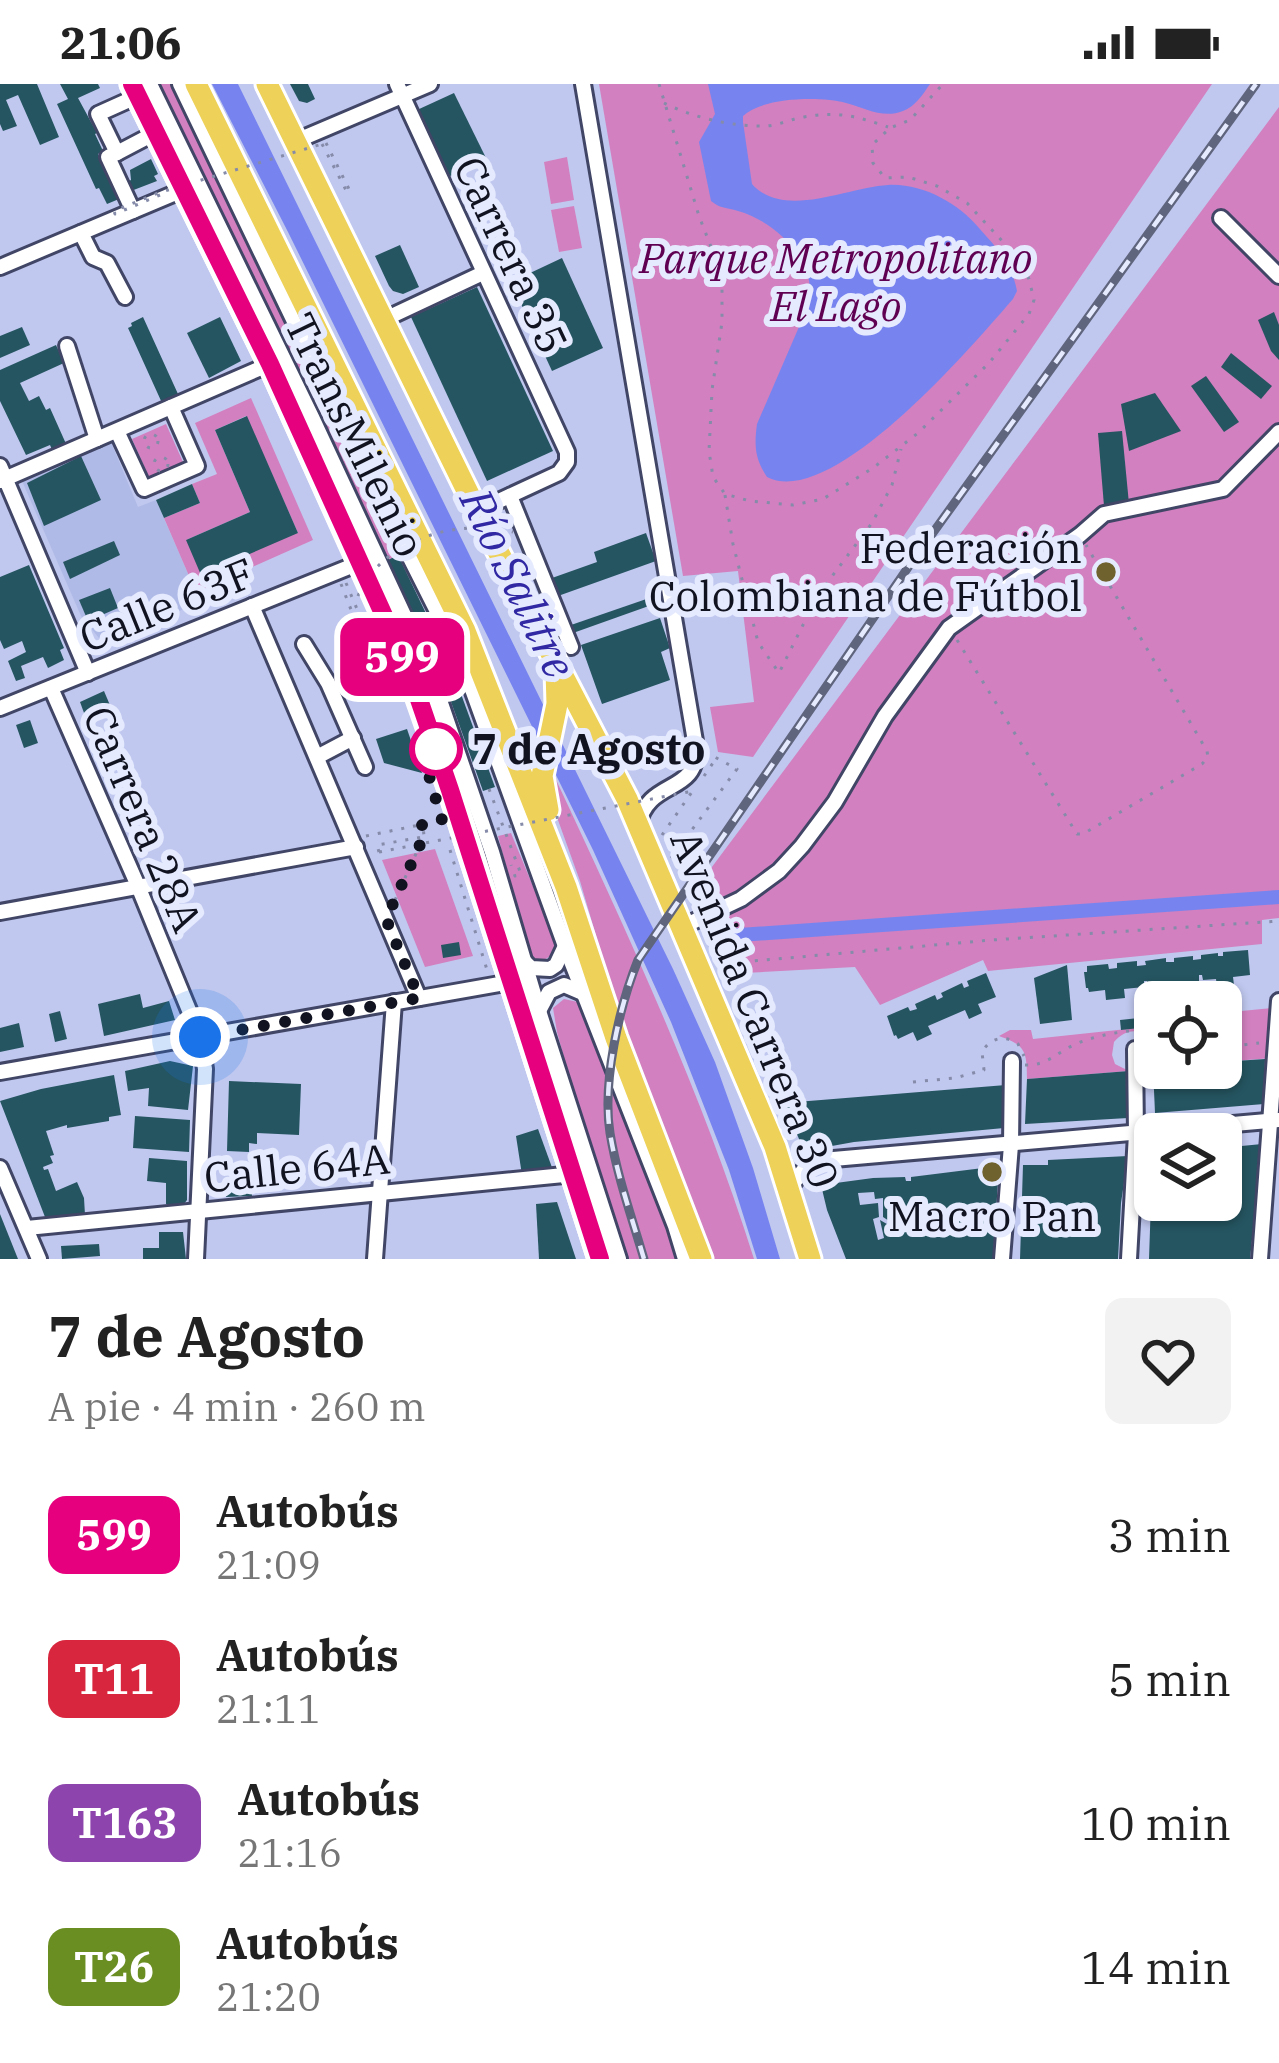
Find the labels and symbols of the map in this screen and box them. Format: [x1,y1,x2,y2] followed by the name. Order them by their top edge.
[442,147,581,362] street label: Carrera 35
[638,230,1033,333] park label: Parque Metropolitano El Lago
[273,304,438,566] street label: TransMilenio
[448,477,590,687] water label: Río Salitre
[649,520,1082,623] place label: Federación Colombiana de Fútbol
[71,545,262,664] street label: Calle 63F
[1093,559,1119,585] marker: Federación Colombiana de Fútbol
[333,618,471,696] line badge: 599
[71,698,216,940] street label: Carrera 28A
[472,721,706,776] place label: 7 de Agosto
[411,724,461,774] marker: 7 de Agosto
[658,822,852,1196] street label: Avenida Carrera 30
[170,1007,230,1067] your location
[201,1130,393,1205] street label: Calle 64A
[979,1159,1005,1185] marker: Macro Pan
[888,1188,1096,1243] place label: Macro Pan

